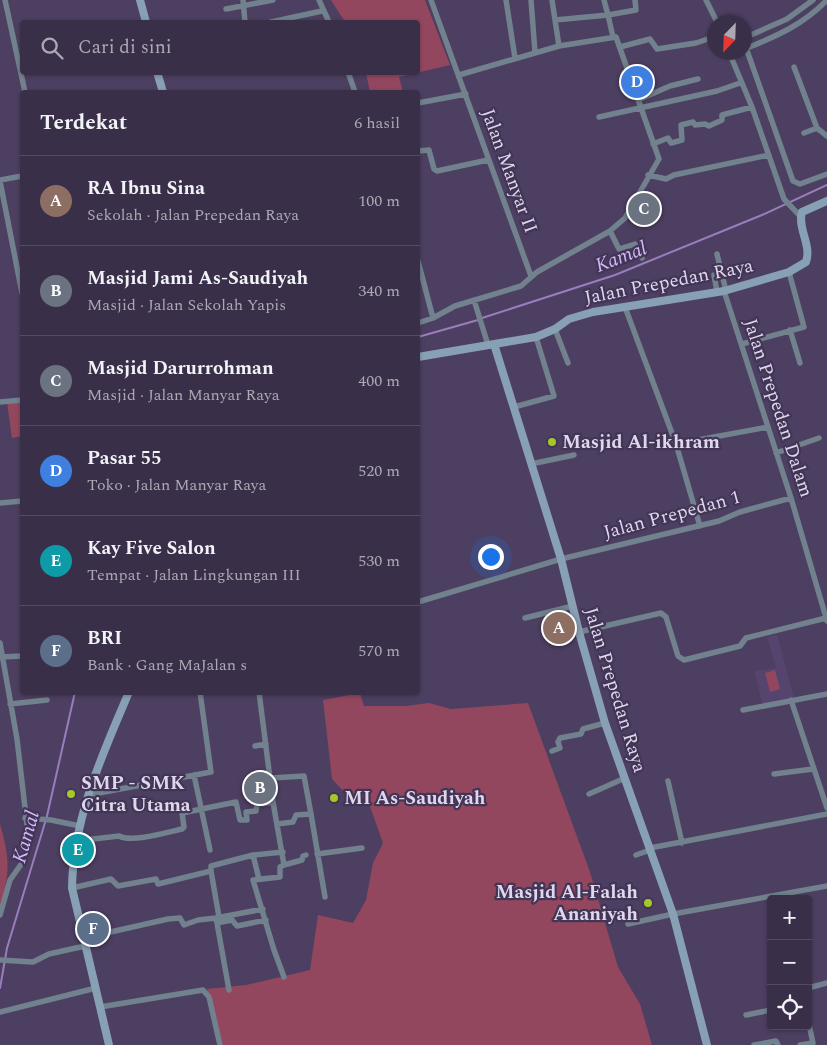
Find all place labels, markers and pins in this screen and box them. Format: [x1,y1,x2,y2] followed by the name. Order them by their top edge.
[621,63,653,101] pin: D
[628,190,660,228] pin: C
[562,428,720,457] place label: Masjid Al-ikhram
[546,436,558,448] marker: Masjid Al-ikhram
[543,609,575,647] pin: A
[81,769,191,820] place label: SMP - SMK Citra Utama
[244,769,276,807] pin: B
[344,784,486,813] place label: MI As-Saudiyah
[65,788,77,800] marker: SMP - SMK Citra Utama
[328,792,340,804] marker: MI As-Saudiyah
[62,831,94,869] pin: E
[496,878,638,929] place label: Masjid Al-Falah Ananiyah
[642,897,654,909] marker: Masjid Al-Falah Ananiyah
[77,910,109,948] pin: F

